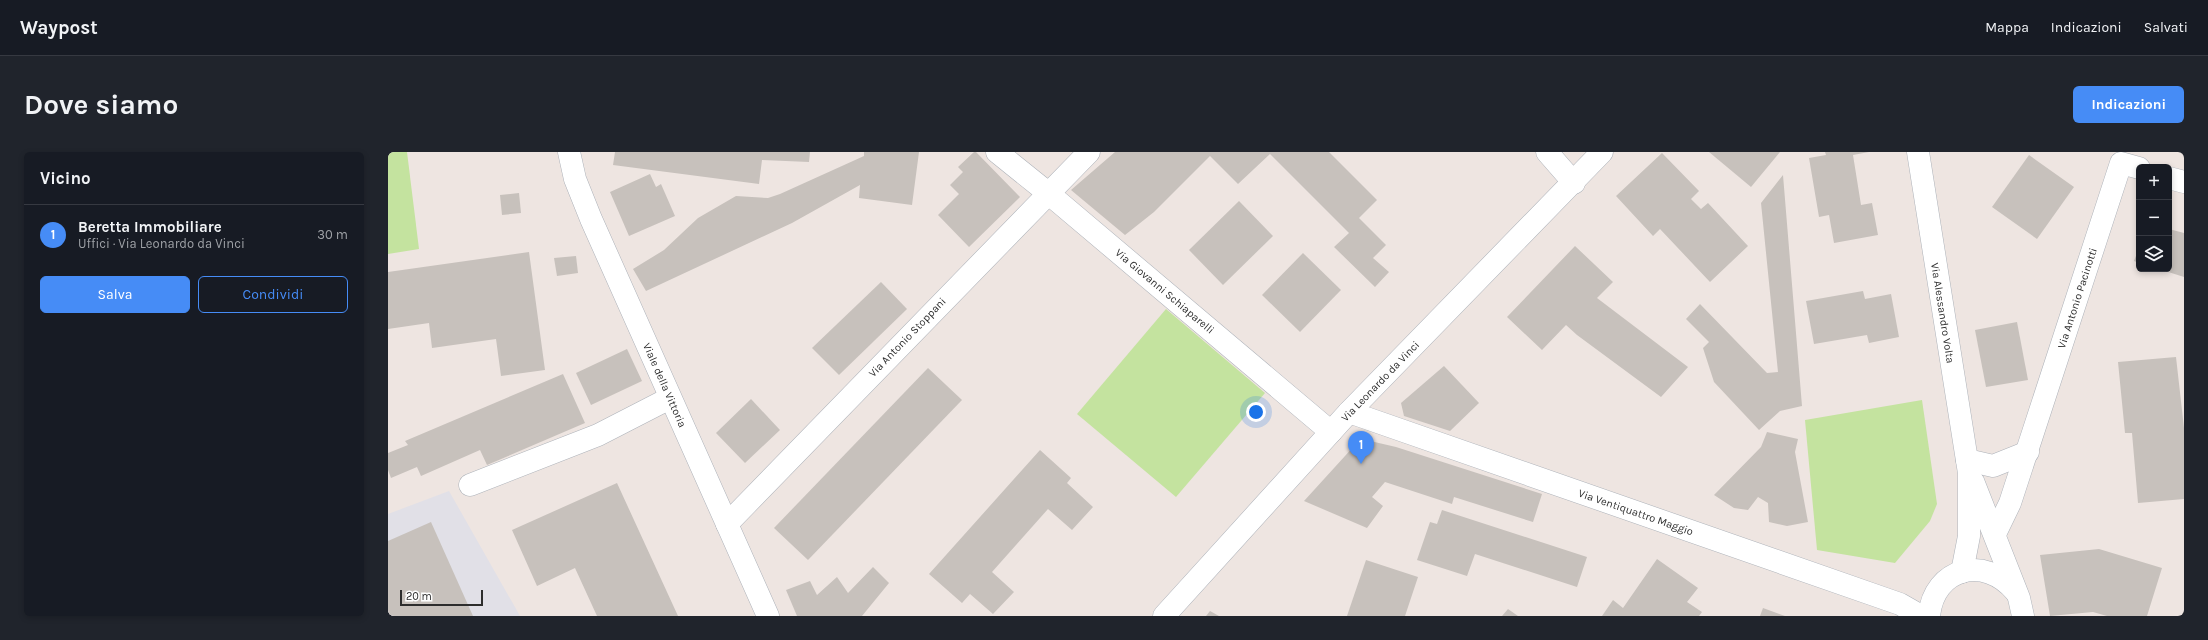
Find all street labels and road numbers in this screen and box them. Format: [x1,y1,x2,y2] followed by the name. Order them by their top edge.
[1113,246,1217,337] street label: Via Giovanni Schiaparelli
[2055,246,2100,350] street label: Via Antonio Pacinotti
[1928,262,1957,364] street label: Via Alessandro Volta
[866,295,949,380] street label: Via Antonio Stoppani
[1339,338,1422,424] street label: Via Leonardo da Vinci
[640,341,689,429] street label: Viale della Vittoria
[1577,487,1695,538] street label: Via Ventiquattro Maggio

